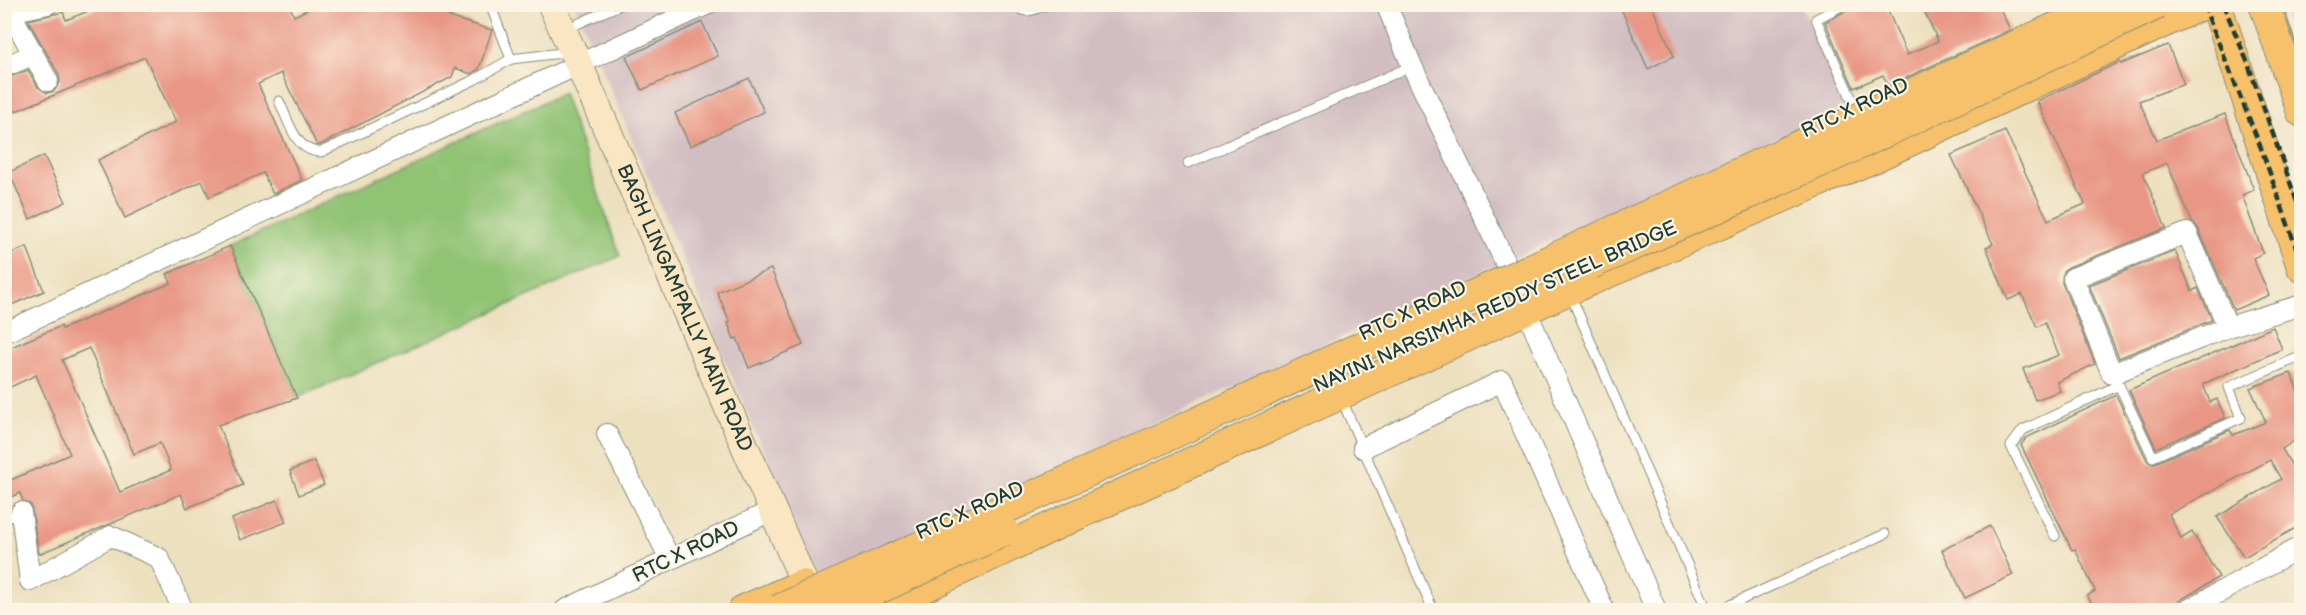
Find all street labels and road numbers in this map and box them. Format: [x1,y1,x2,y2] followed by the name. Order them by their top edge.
[1797,73,1913,143] street label: RTC X ROAD
[612,161,758,455] street label: BAGH LINGAMPALLY MAIN ROAD
[1310,216,1680,398] street label: NAYINI NARSIMHA REDDY STEEL BRIDGE
[1355,276,1471,346] street label: RTC X ROAD
[912,476,1028,546] street label: RTC X ROAD
[629,516,743,588] street label: RTC X ROAD

